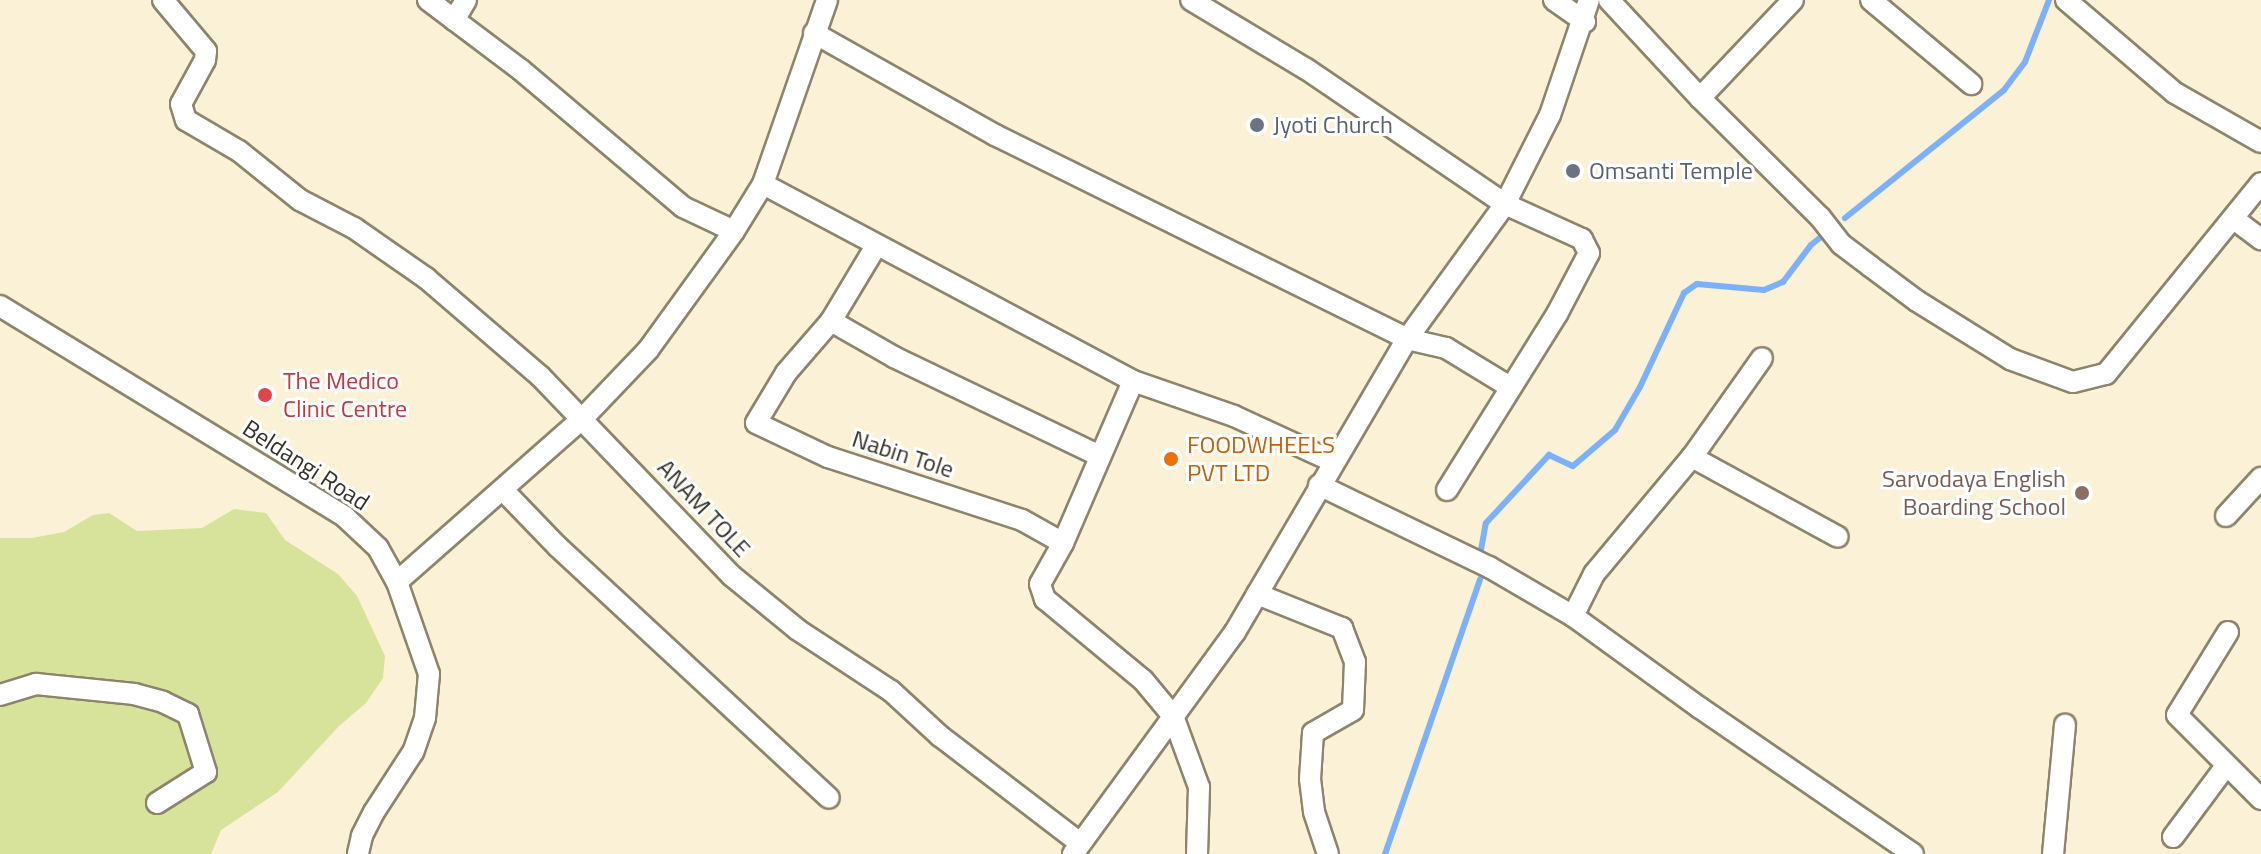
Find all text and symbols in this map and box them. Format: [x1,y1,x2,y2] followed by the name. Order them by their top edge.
[1273,111,1393,139] place label: Jyoti Church
[1248,116,1266,134] marker: Jyoti Church
[1589,157,1753,185] place label: Omsanti Temple
[1564,162,1582,180] marker: Omsanti Temple
[283,367,407,423] place label: The Medico Clinic Centre
[254,384,276,406] marker: The Medico Clinic Centre
[237,413,375,517] street label: Beldangi Road
[849,424,957,484] street label: Nabin Tole
[1187,431,1335,487] place label: FOODWHEELS PVT LTD
[1162,450,1180,468] marker: FOODWHEELS PVT LTD
[652,453,756,563] street label: ANAM TOLE
[1882,465,2066,521] place label: Sarvodaya English Boarding School
[2073,484,2091,502] marker: Sarvodaya English Boarding School

